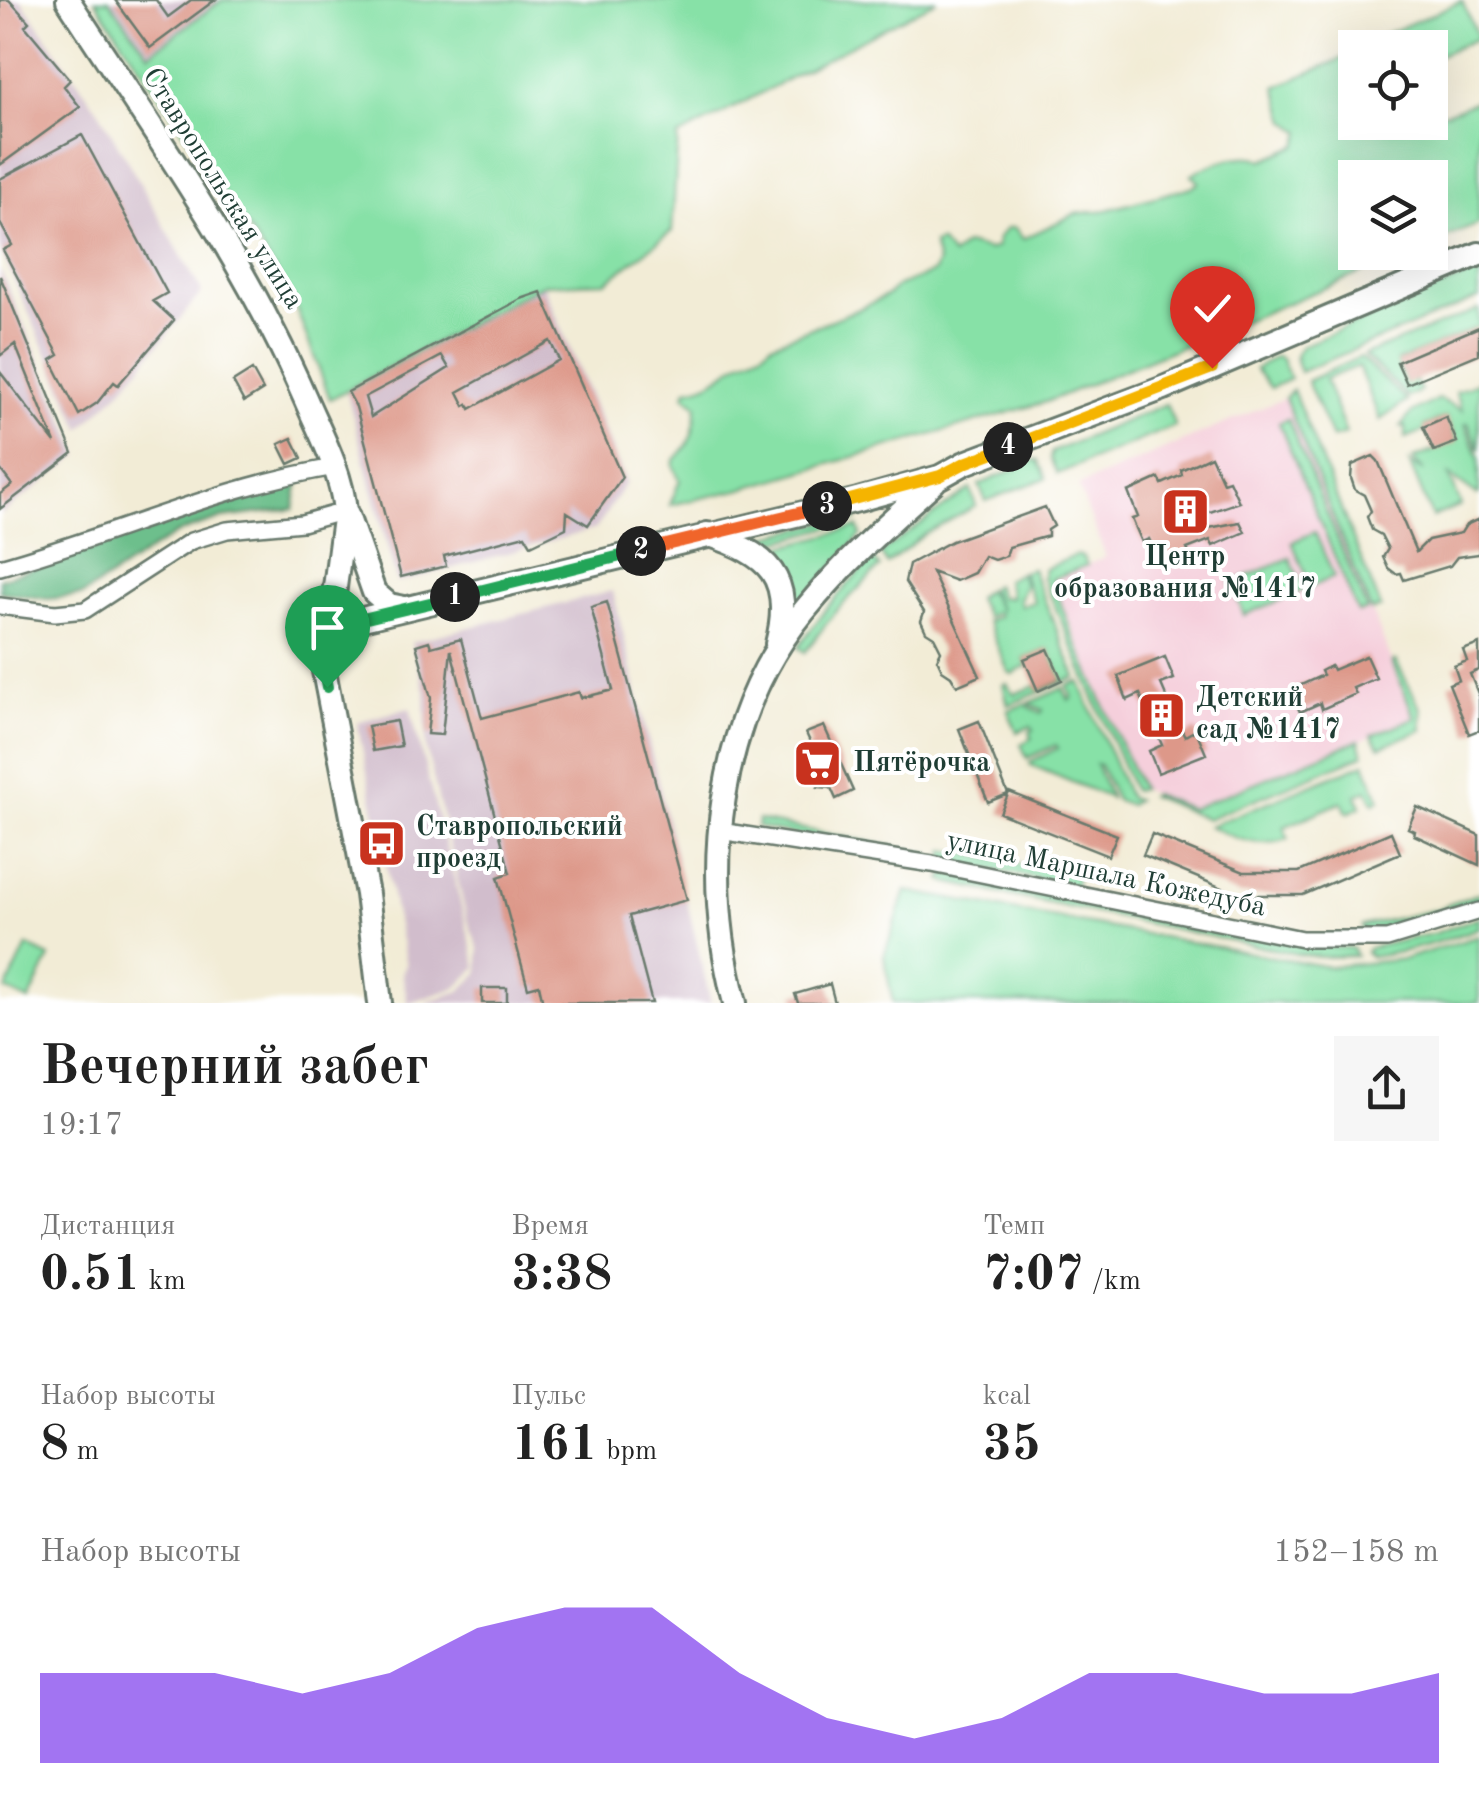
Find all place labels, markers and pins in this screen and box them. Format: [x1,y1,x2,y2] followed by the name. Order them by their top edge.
[1170,266,1255,369] pin
[983,422,1033,472] pin: 4
[802,481,852,531] pin: 3
[1159,485,1211,537] building icon: Центр образования №1417
[616,526,666,576] pin: 2
[1054,544,1316,604] place label: Центр образования №1417
[430,572,480,622] pin: 1
[285,585,370,688] pin
[1196,685,1341,745] place label: Детский сад №1417
[1135,689,1187,741] building icon: Детский сад №1417
[792,738,844,790] supermarket icon: Пятёрочка
[853,750,990,778] place label: Пятёрочка
[416,813,623,874] place label: Ставропольский проезд
[355,818,407,870] bus stop icon: Ставропольский проезд

